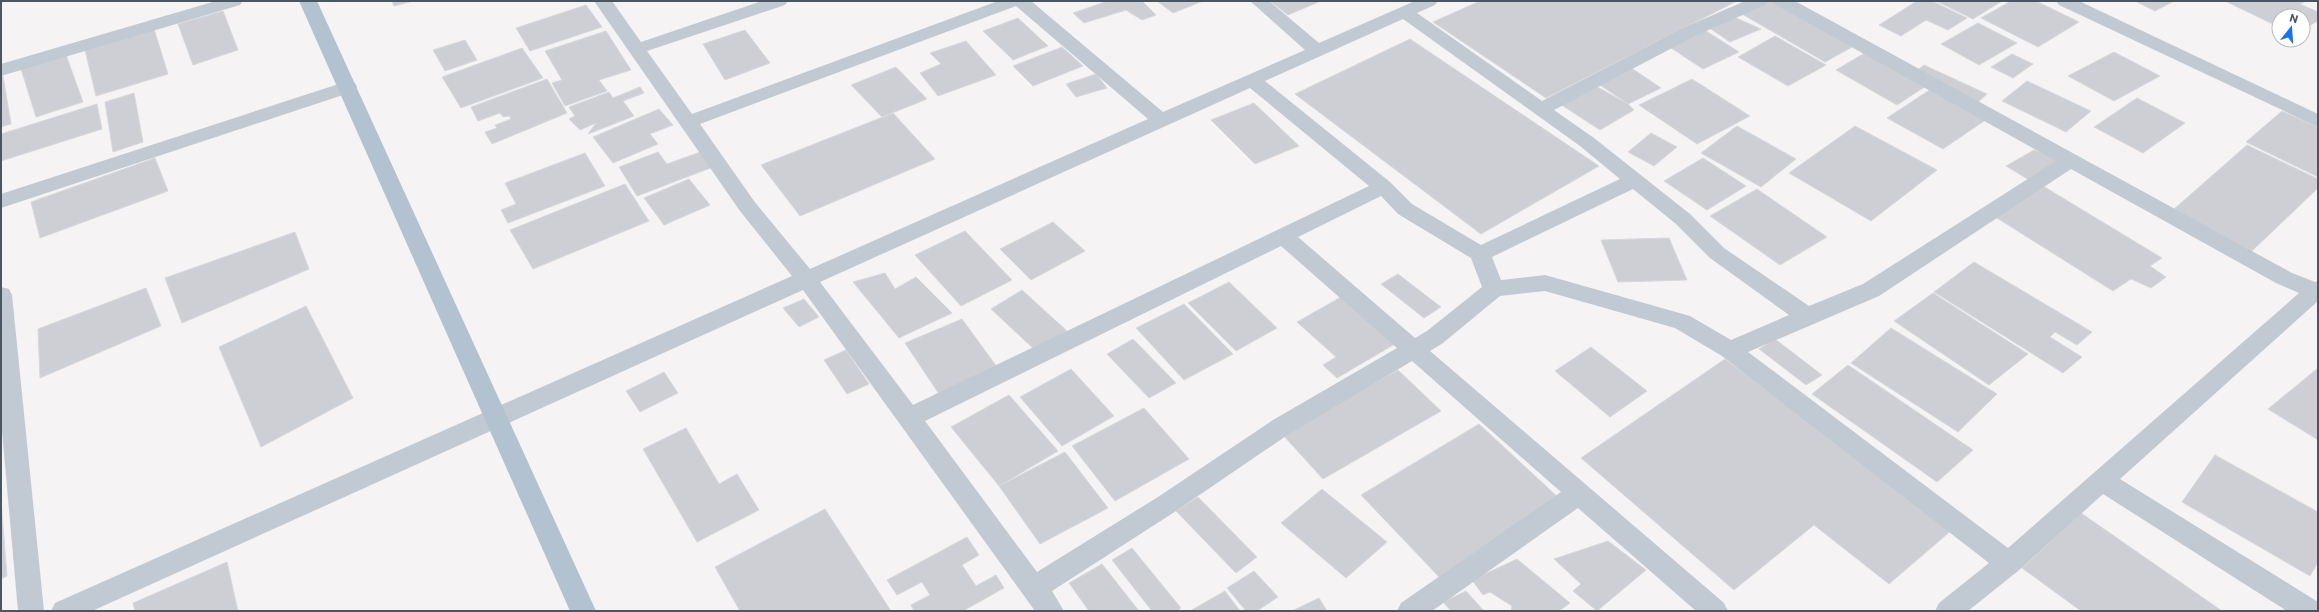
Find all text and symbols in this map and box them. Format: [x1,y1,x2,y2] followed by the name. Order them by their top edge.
[2271,8,2311,48] north arrow
[2288,11,2300,25] text: N

